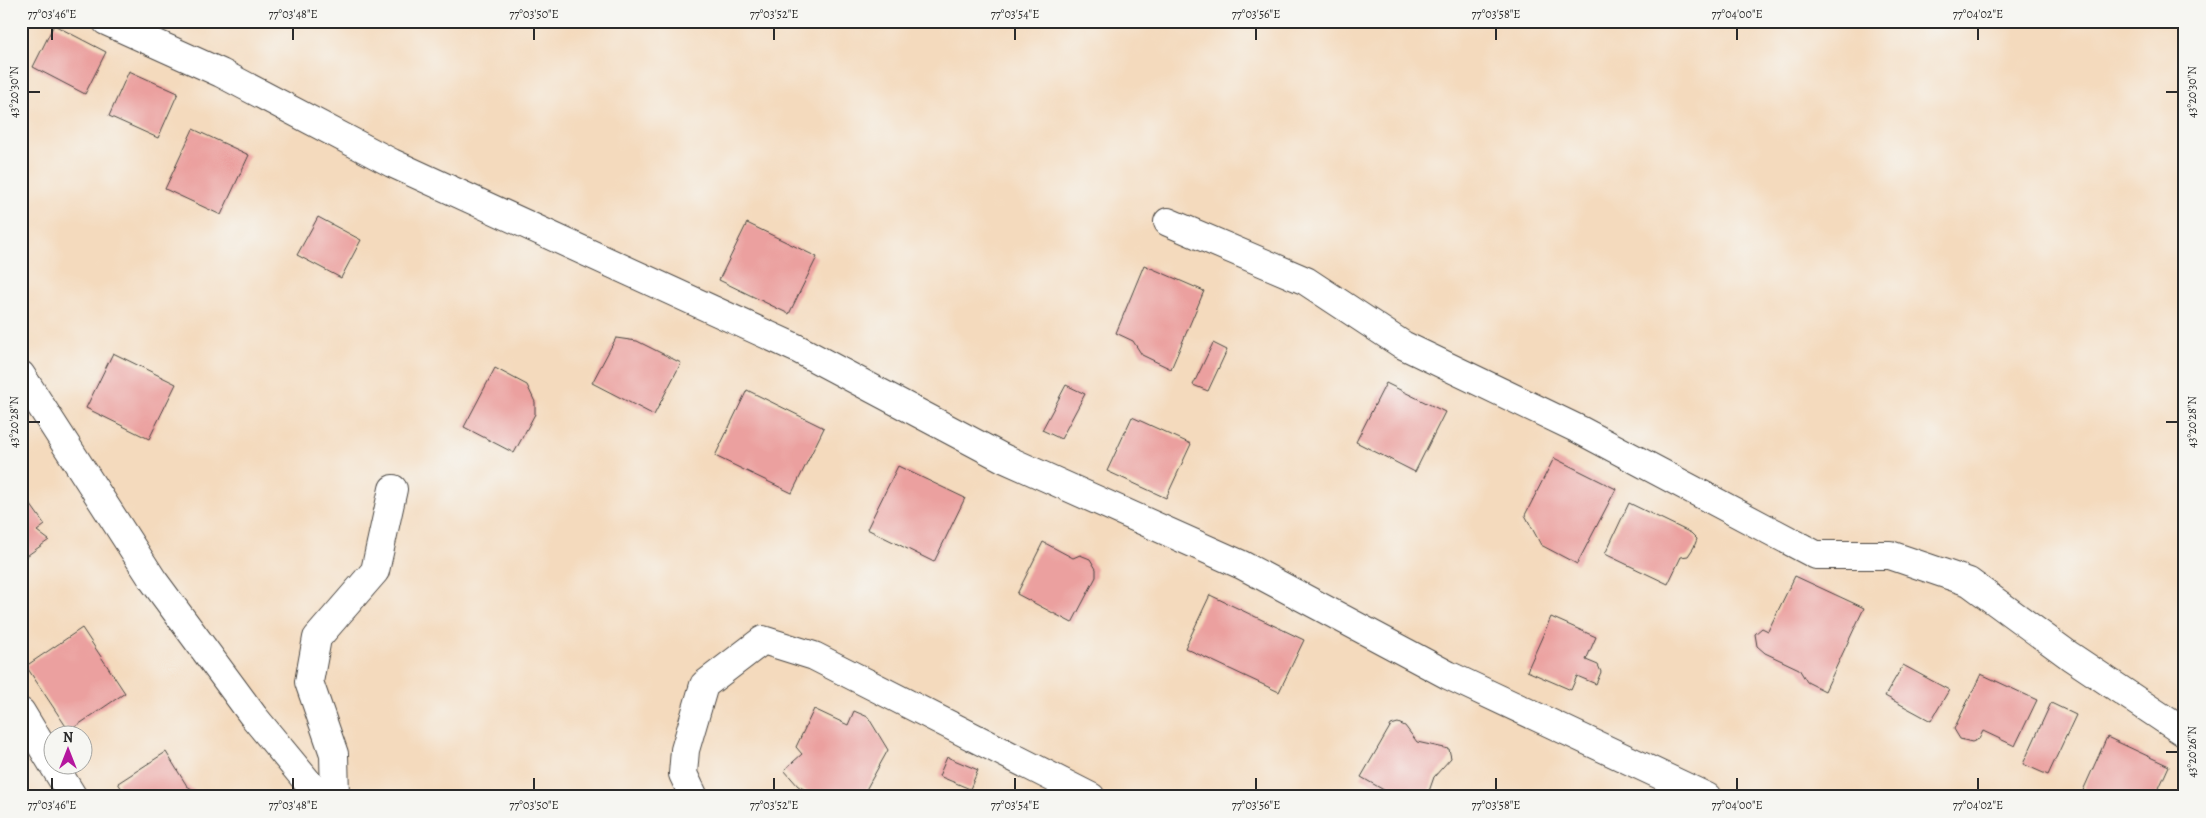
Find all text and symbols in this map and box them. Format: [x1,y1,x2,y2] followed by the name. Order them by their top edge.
[28,6,76,22] text: 77°03'46"E
[268,6,318,22] text: 77°03'48"E
[509,6,559,22] text: 77°03'50"E
[750,6,798,22] text: 77°03'52"E
[991,6,1039,22] text: 77°03'54"E
[1232,6,1280,22] text: 77°03'56"E
[1472,6,1520,22] text: 77°03'58"E
[1711,6,1763,22] text: 77°04'00"E
[1953,6,2003,22] text: 77°04'02"E
[6,66,22,118] text: 43°20'30"N
[2184,66,2200,118] text: 43°20'30"N
[6,396,22,448] text: 43°20'28"N
[2184,396,2200,448] text: 43°20'28"N
[42,726,92,776] north arrow
[2184,726,2200,778] text: 43°20'26"N
[63,728,73,747] text: N
[28,797,76,813] text: 77°03'46"E
[268,797,318,813] text: 77°03'48"E
[509,797,559,813] text: 77°03'50"E
[750,797,798,813] text: 77°03'52"E
[991,797,1039,813] text: 77°03'54"E
[1232,797,1280,813] text: 77°03'56"E
[1472,797,1520,813] text: 77°03'58"E
[1711,797,1763,813] text: 77°04'00"E
[1953,797,2003,813] text: 77°04'02"E

